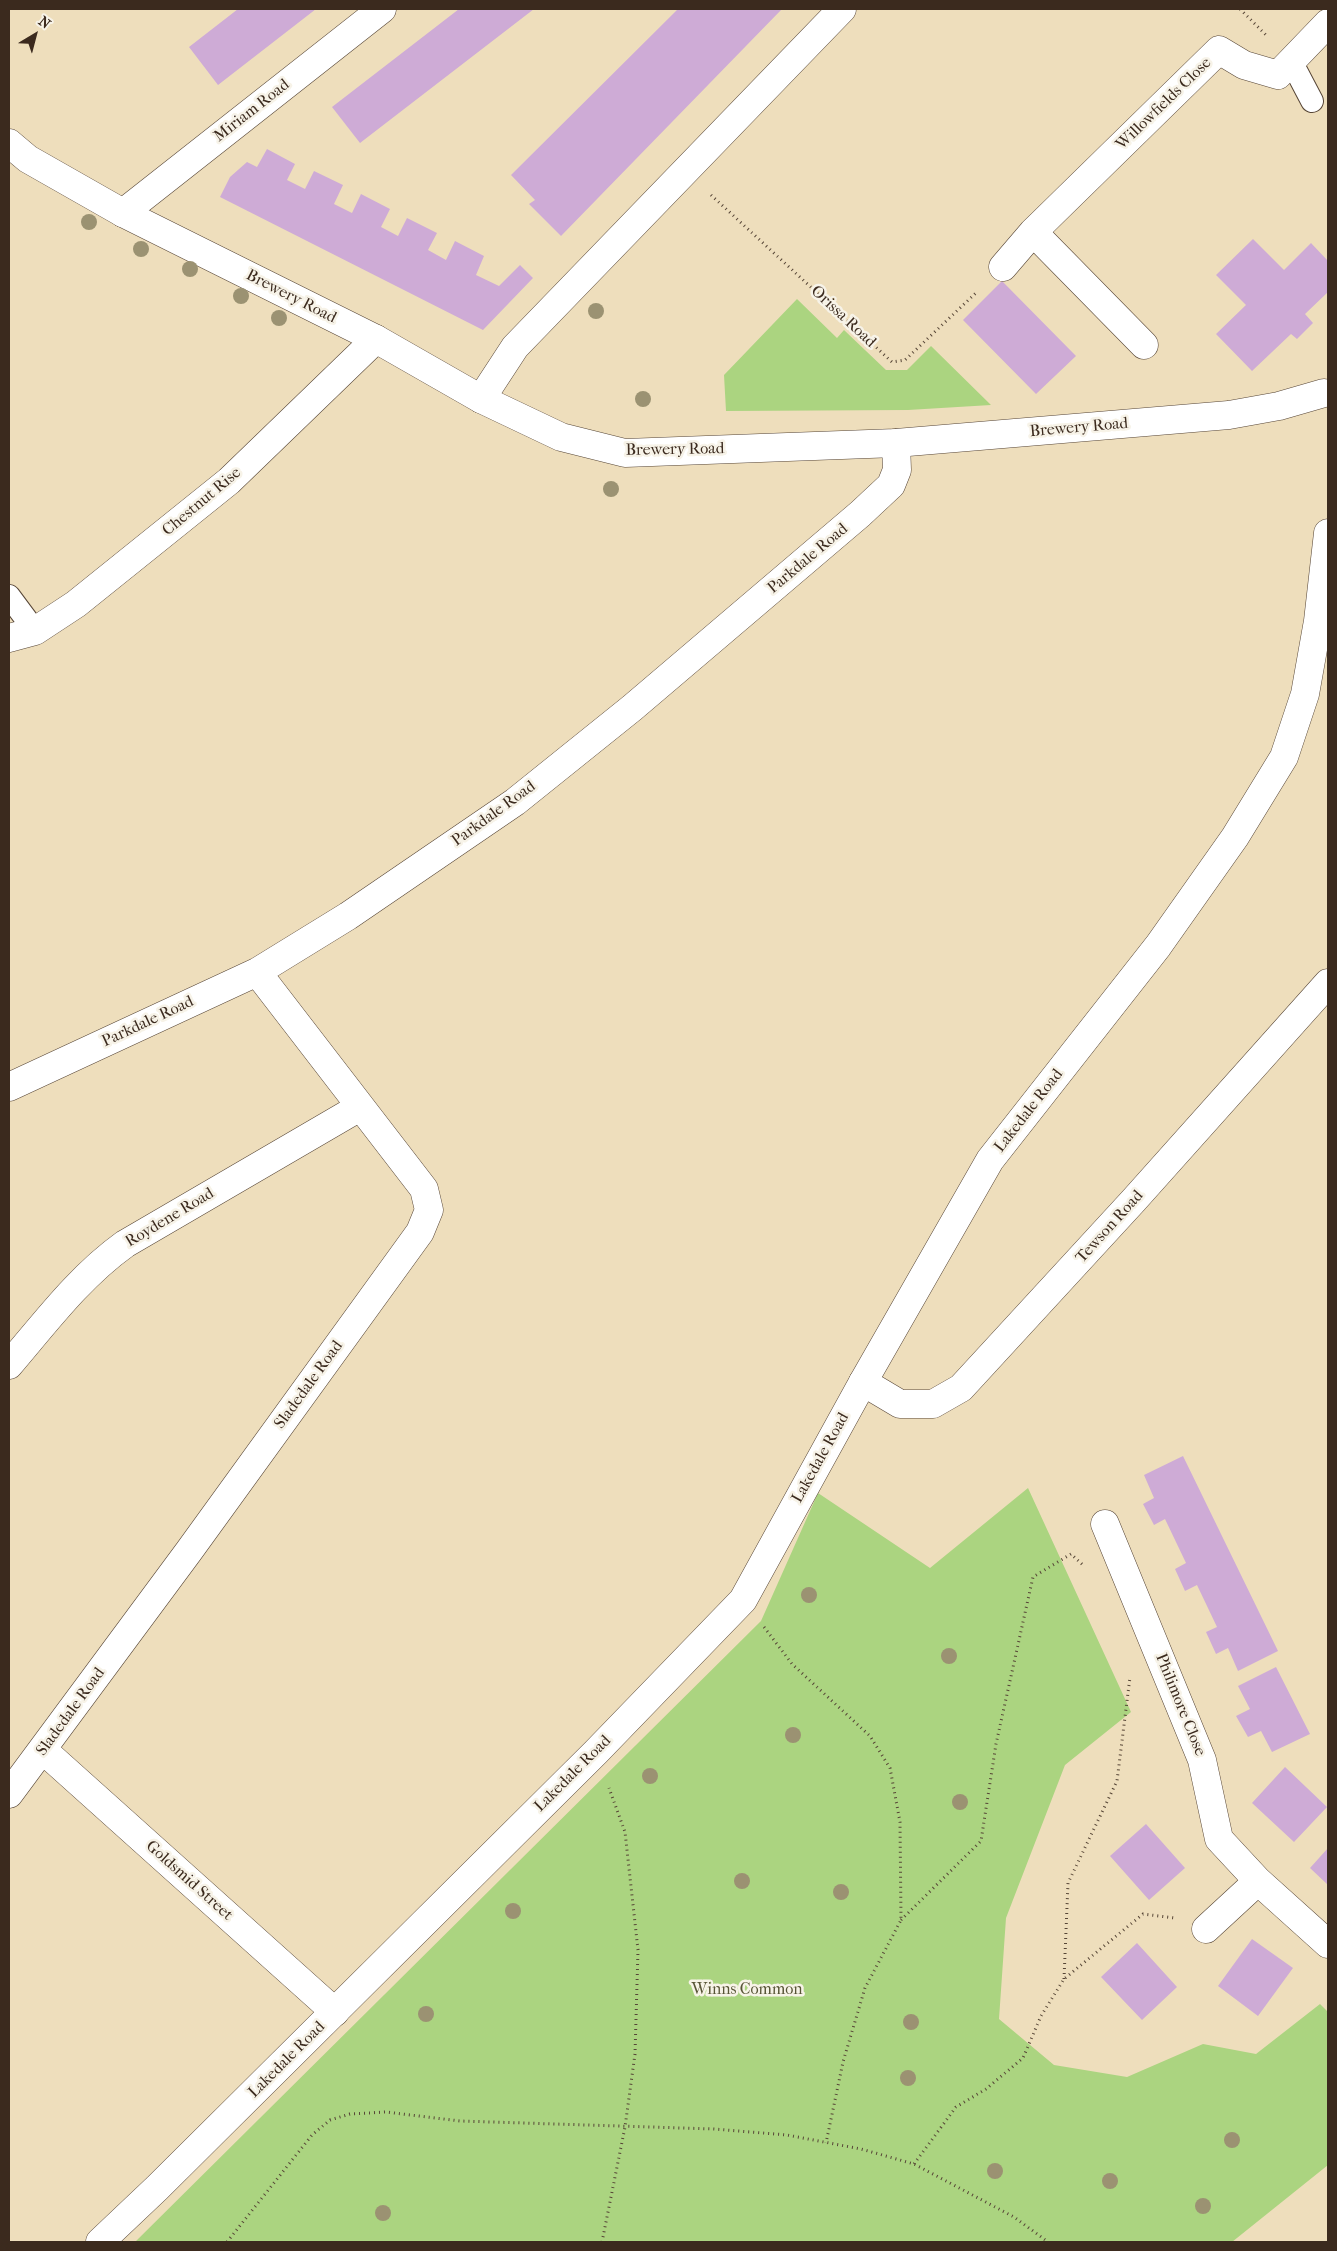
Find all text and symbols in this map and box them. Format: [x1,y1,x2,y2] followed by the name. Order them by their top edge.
[10,10,60,60] north arrow
[35,13,54,33] text: N
[1112,54,1216,154] street label: Willowfields Close
[210,76,294,146] street label: Miriam Road
[243,266,339,328] street label: Brewery Road
[806,282,880,352] street label: Orissa Road
[1029,414,1129,442] street label: Brewery Road
[625,440,725,460] street label: Brewery Road
[159,464,245,540] street label: Chestnut Rise
[764,520,852,598] street label: Parkdale Road
[448,777,540,851] street label: Parkdale Road
[99,992,197,1052] street label: Parkdale Road
[991,1066,1067,1156] street label: Lakedale Road
[122,1184,218,1252] street label: Roydene Road
[1072,1187,1148,1267] street label: Tewson Road
[271,1337,347,1433] street label: Sladedale Road
[788,1409,854,1507] street label: Lakedale Road
[1151,1651,1209,1759] street label: Philimore Close
[33,1664,109,1760] street label: Sladedale Road
[531,1732,615,1816] street label: Lakedale Road
[142,1837,236,1925] street label: Goldsmid Street
[692,1980,802,2000] park label: Winns Common
[245,2018,329,2102] street label: Lakedale Road

